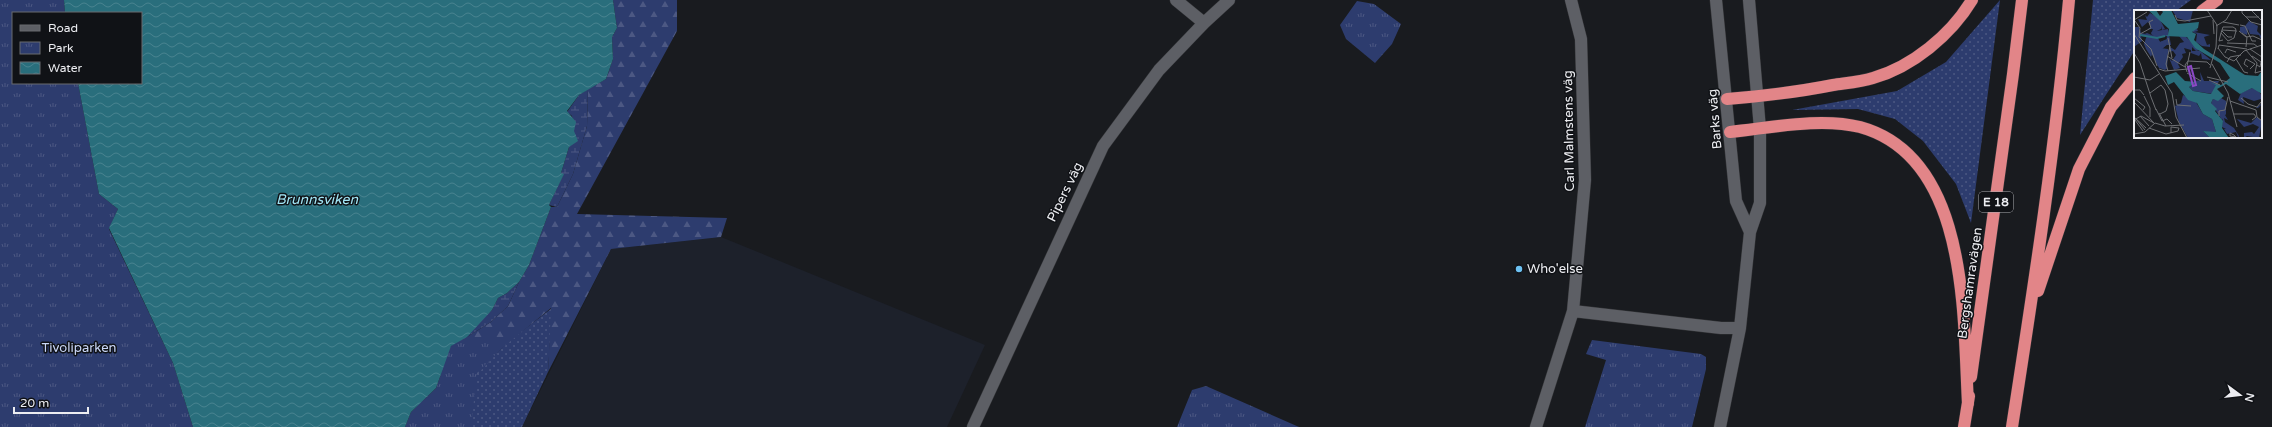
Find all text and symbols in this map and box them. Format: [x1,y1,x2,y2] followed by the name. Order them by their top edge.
[2134,10,2262,138] inset map
[12,12,142,84] legend
[48,21,78,35] text: Road
[48,41,74,55] text: Park
[48,61,83,75] text: Water
[1560,70,1578,192] street label: Carl Malmstens väg
[1704,88,1726,150] street label: Barks väg
[1044,160,1086,224] street label: Pipers väg
[276,191,359,208] water label: Brunnsviken
[1979,192,2013,212] road number: E 18
[1954,226,1986,340] street label: Bergshamravägen
[1527,261,1583,277] place label: Who'else
[1514,264,1524,274] marker: Who'else
[42,340,116,356] park label: Tivoliparken
[2220,375,2260,415] north arrow
[14,389,88,415] scale bar
[2242,392,2257,403] text: N
[20,396,49,410] text: 20 m

